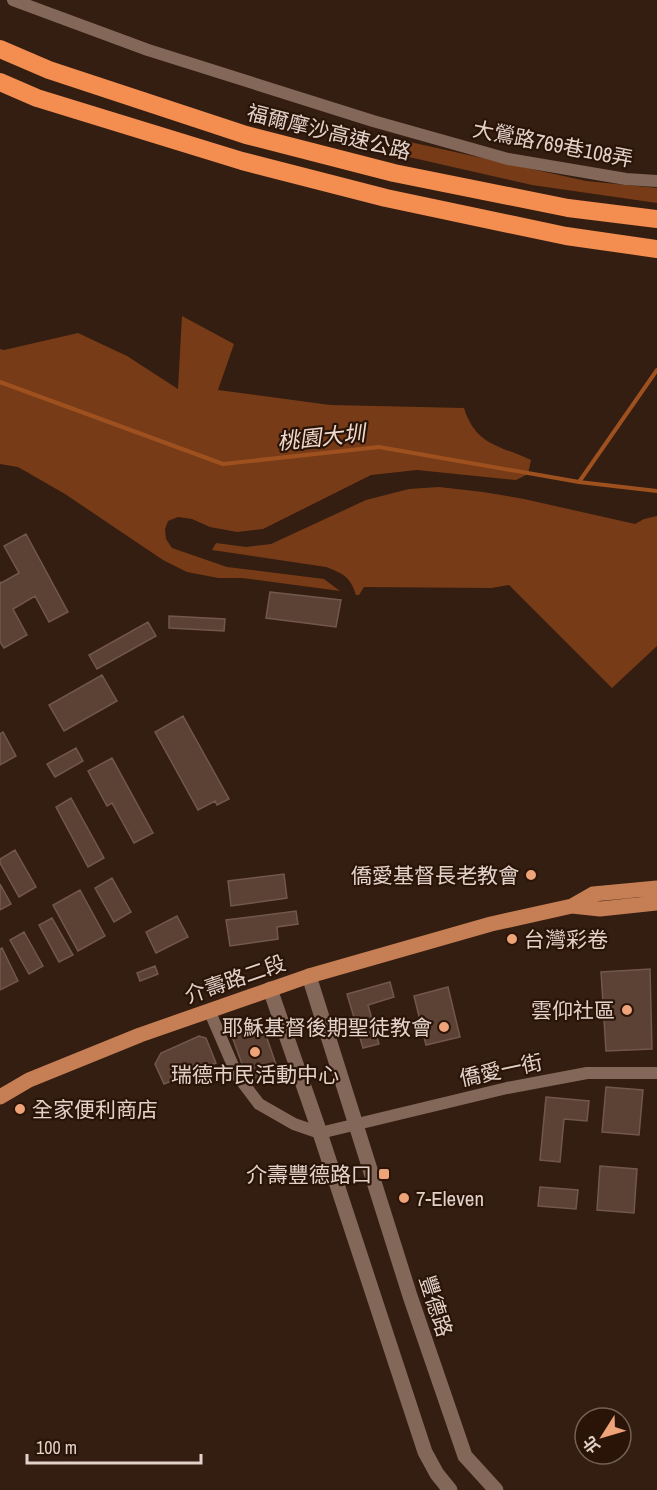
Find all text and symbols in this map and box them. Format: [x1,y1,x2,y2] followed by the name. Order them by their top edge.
[244,98,414,166] street label: 福爾摩沙高速公路
[470,114,636,174] street label: 大鶯路769巷108弄
[276,417,369,457] water label: 桃園大圳
[351,861,519,890] place label: 僑愛基督長老教會
[524,868,538,882] marker: 僑愛基督長老教會
[524,925,608,954] place label: 台灣彩卷
[505,932,519,946] marker: 台灣彩卷
[181,948,289,1010] street label: 介壽路二段
[531,996,615,1025] place label: 雲仰社區
[620,1003,634,1017] marker: 雲仰社區
[222,1013,432,1042] place label: 耶穌基督後期聖徒教會
[437,1020,451,1034] marker: 耶穌基督後期聖徒教會
[248,1045,262,1059] marker: 瑞德市民活動中心
[457,1047,545,1093] street label: 僑愛一街
[171,1060,339,1089] place label: 瑞德市民活動中心
[32,1095,158,1124] place label: 全家便利商店
[13,1102,27,1116] marker: 全家便利商店
[246,1160,372,1189] place label: 介壽豐德路口
[377,1167,391,1181] marker: 介壽豐德路口
[416,1184,484,1213] place label: 7-Eleven
[397,1191,411,1205] marker: 7-Eleven
[412,1272,460,1340] street label: 豐德路
[573,1406,633,1466] north arrow
[27,1427,201,1465] scale bar
[577,1432,605,1458] text: 北
[36,1435,77,1460] text: 100 m

